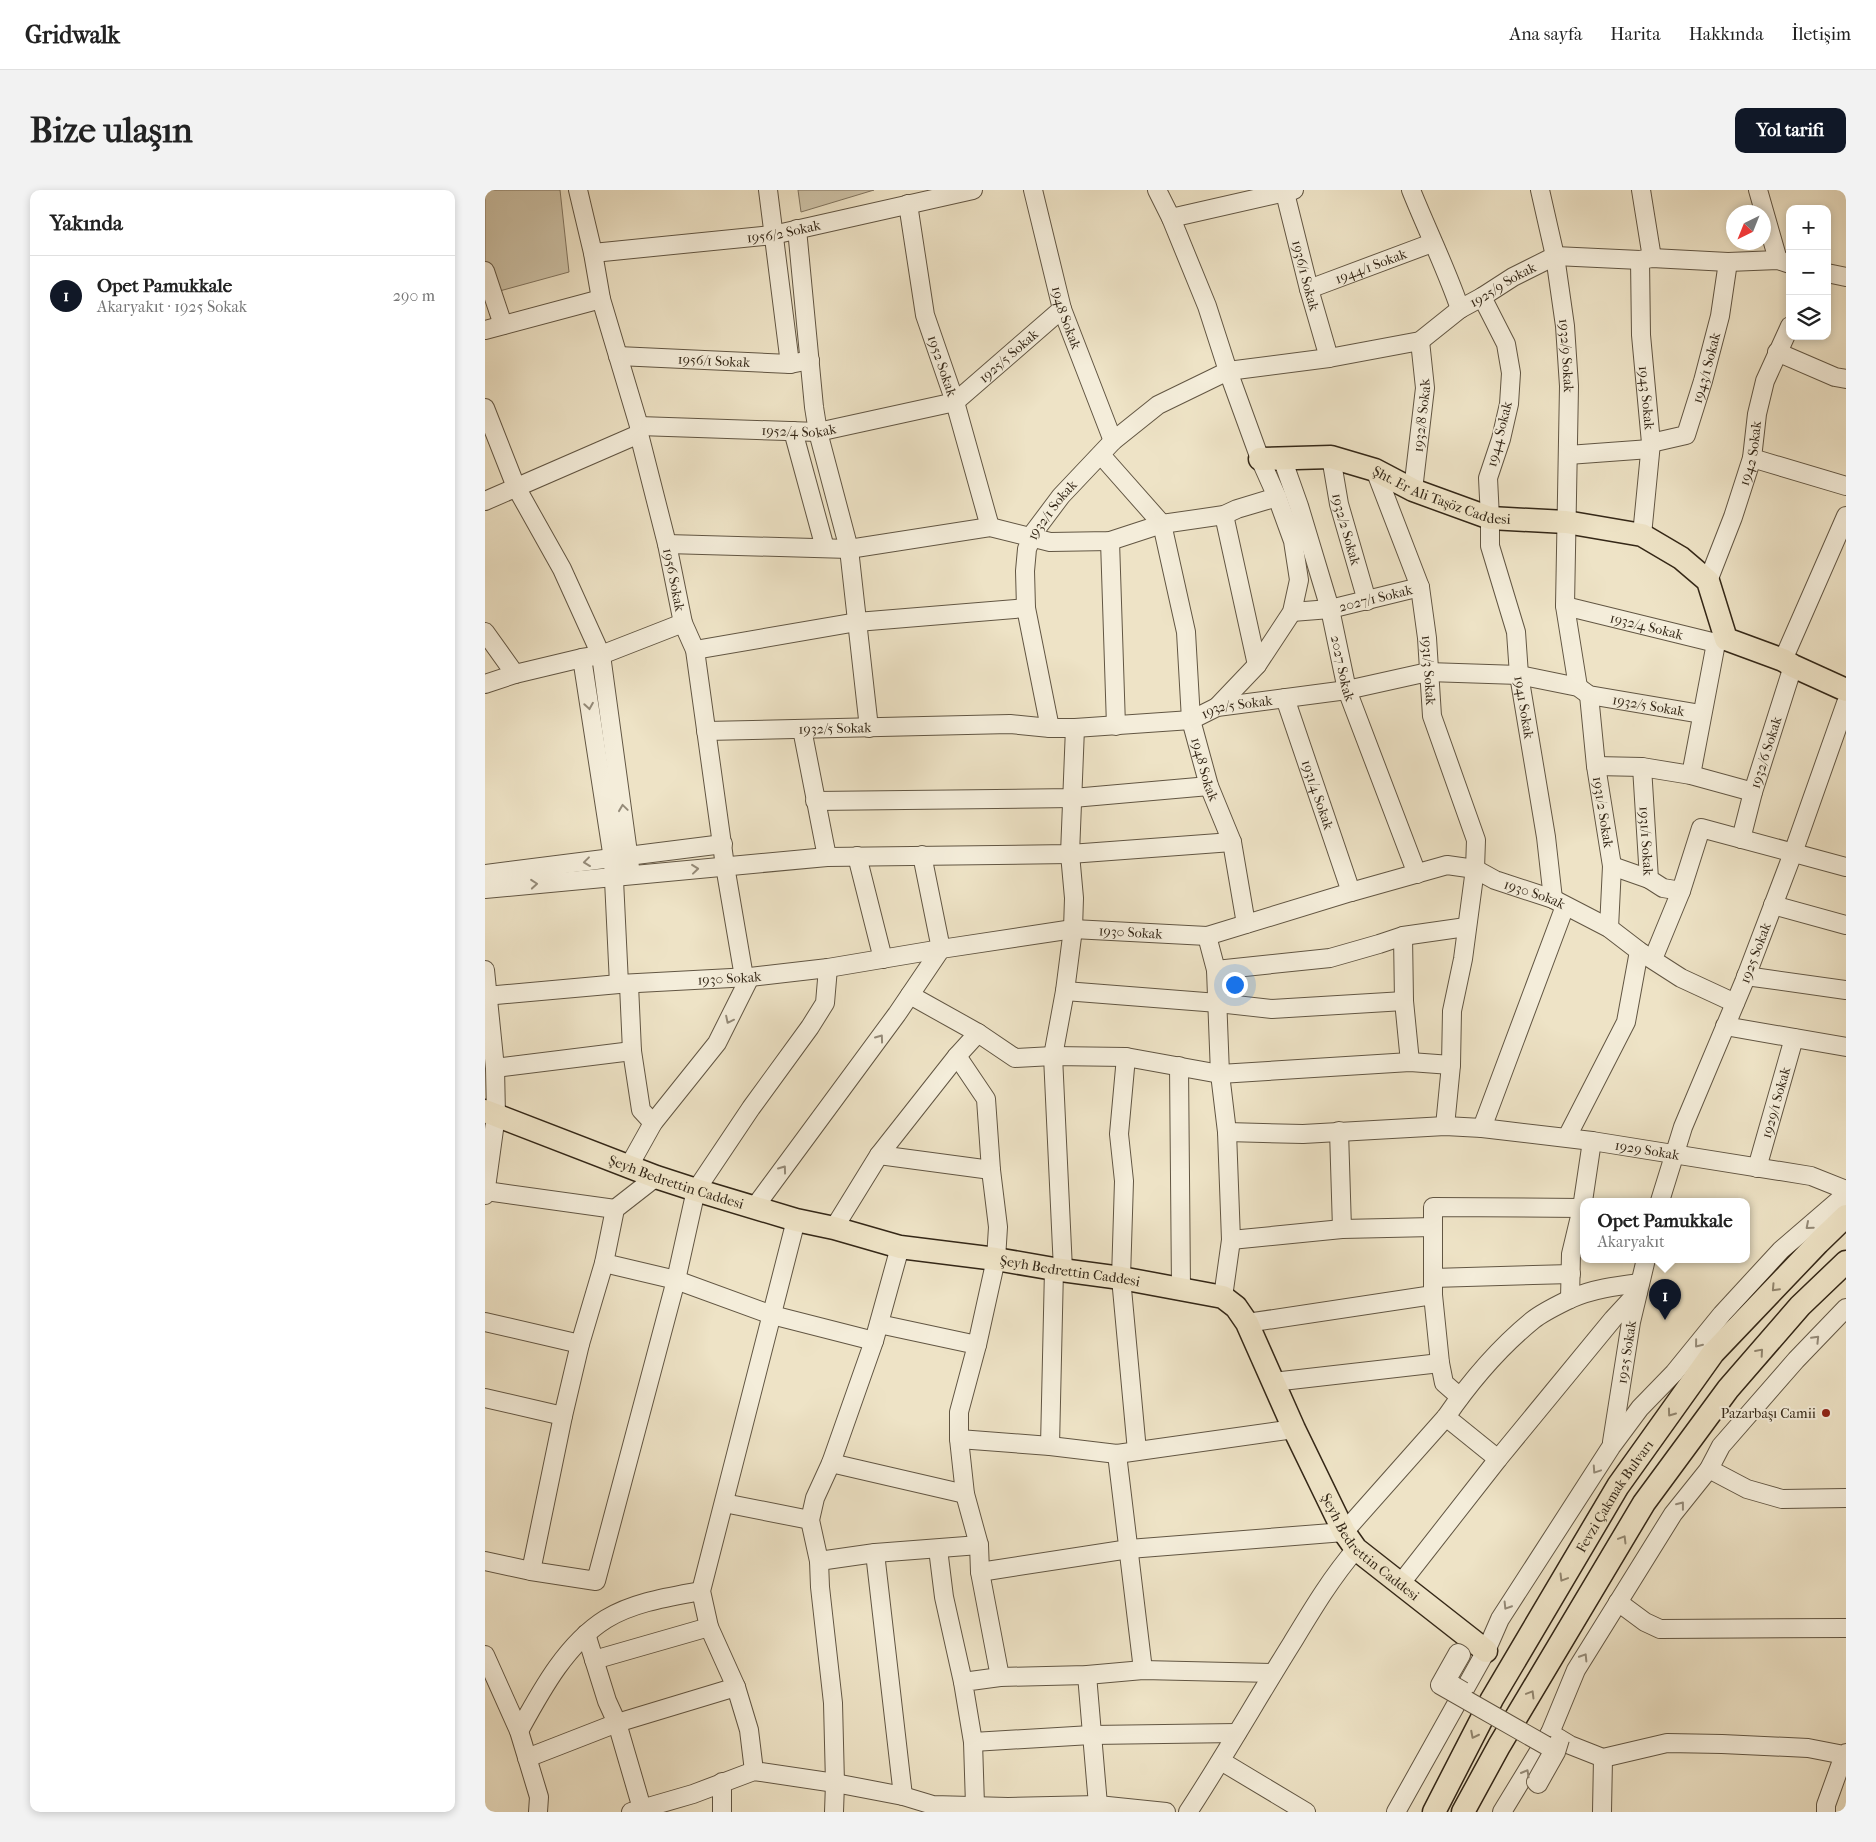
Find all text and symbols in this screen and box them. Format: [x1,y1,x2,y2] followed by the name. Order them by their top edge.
[25,21,120,49] text: Gridwalk
[1509,24,1582,45] text: Ana sayfa
[1610,24,1661,45] text: Harita
[1689,24,1764,45] text: Hakkında
[1792,24,1851,45] text: İletişim
[1735,108,1846,153] button: Yol tarifi
[30,110,193,151] text: Bize ulaşın
[1726,205,1771,250] north arrow
[1786,205,1831,340] map controls
[1786,205,1831,250] button: +
[50,211,123,235] text: Yakında
[746,216,823,247] street label: 1956/2 Sokak
[1288,238,1323,314] street label: 1936/1 Sokak
[1333,245,1410,288] street label: 1944/1 Sokak
[1786,250,1831,295] button: −
[1467,258,1540,311] street label: 1925/9 Sokak
[97,275,232,297] text: Opet Pamukkale
[1048,284,1085,352] street label: 1948 Sokak
[63,286,69,305] text: 1
[393,286,435,305] text: 290 m
[1786,295,1831,340] button: layers
[97,297,247,316] text: Akaryakıt · 1925 Sokak
[1555,317,1577,394] street label: 1932/9 Sokak
[975,325,1042,386] street label: 1925/5 Sokak
[1688,330,1725,406] street label: 1943/1 Sokak
[924,333,961,400] street label: 1952 Sokak
[677,351,751,371] street label: 1956/1 Sokak
[1635,365,1658,431] street label: 1943 Sokak
[1410,377,1434,453] street label: 1932/8 Sokak
[1483,399,1516,469] street label: 1944 Sokak
[1736,419,1765,488] street label: 1942 Sokak
[761,420,839,441] street label: 1952/4 Sokak
[1370,462,1511,528] street label: Şht. Er Ali Taşöz Caddesi
[1024,476,1081,543] street label: 1932/1 Sokak
[1328,492,1364,568] street label: 1932/2 Sokak
[659,547,689,614] street label: 1956 Sokak
[1337,581,1415,616] street label: 2027/1 Sokak
[1608,609,1686,644] street label: 1932/4 Sokak
[1327,634,1359,704] street label: 2027 Sokak
[1418,634,1439,707] street label: 1931/3 Sokak
[1510,675,1538,741] street label: 1941 Sokak
[1611,691,1687,720] street label: 1932/5 Sokak
[1198,692,1274,723] street label: 1932/5 Sokak
[584,701,594,710] one-way arrow
[1747,714,1786,791] street label: 1932/6 Sokak
[798,719,872,738] street label: 1932/5 Sokak
[1187,736,1223,805] street label: 1948 Sokak
[1298,758,1337,833] street label: 1931/4 Sokak
[1589,775,1617,850] street label: 1931/2 Sokak
[618,803,629,811] one-way arrow
[1635,806,1657,877] street label: 1931/1 Sokak
[583,856,591,867] one-way arrow
[692,864,700,875] one-way arrow
[1502,876,1569,913] street label: 1930 Sokak
[530,879,538,890] one-way arrow
[1736,919,1775,986] street label: 1925 Sokak
[1098,922,1164,943] street label: 1930 Sokak
[697,968,763,989] street label: 1930 Sokak
[1222,972,1248,998] your location
[725,1015,735,1024] one-way arrow
[874,1035,882,1044] one-way arrow
[1758,1064,1795,1140] street label: 1929/1 Sokak
[1614,1137,1681,1164] street label: 1929 Sokak
[606,1152,746,1213] street label: Şeyh Bedrettin Caddesi
[777,1165,786,1175] one-way arrow
[1580,1198,1750,1263] popup
[1597,1210,1733,1232] text: Opet Pamukkale
[1806,1220,1815,1229] one-way arrow
[1597,1232,1665,1251] text: Akaryakıt
[999,1252,1141,1290] street label: Şeyh Bedrettin Caddesi
[1649,1279,1681,1320] pin: 1
[1772,1283,1781,1292] one-way arrow
[1613,1319,1640,1385] street label: 1925 Sokak
[1810,1336,1819,1345] one-way arrow
[1696,1338,1704,1347] one-way arrow
[1754,1349,1763,1358] one-way arrow
[1721,1405,1816,1422] place label: Pazarbaşı Camii
[1668,1407,1677,1417] one-way arrow
[1820,1407,1832,1419] marker: Pazarbaşı Camii
[1573,1437,1657,1556] street label: Fevzi Çakmak Bulvarı
[1593,1464,1602,1473] one-way arrow
[1317,1491,1423,1604] street label: Şeyh Bedrettin Caddesi
[1675,1502,1683,1511] one-way arrow
[1616,1536,1626,1545] one-way arrow
[1560,1573,1570,1582] one-way arrow
[1504,1601,1514,1610] one-way arrow
[1578,1653,1587,1662] one-way arrow
[1524,1690,1534,1699] one-way arrow
[1470,1729,1480,1738] one-way arrow
[1520,1769,1530,1778] one-way arrow

